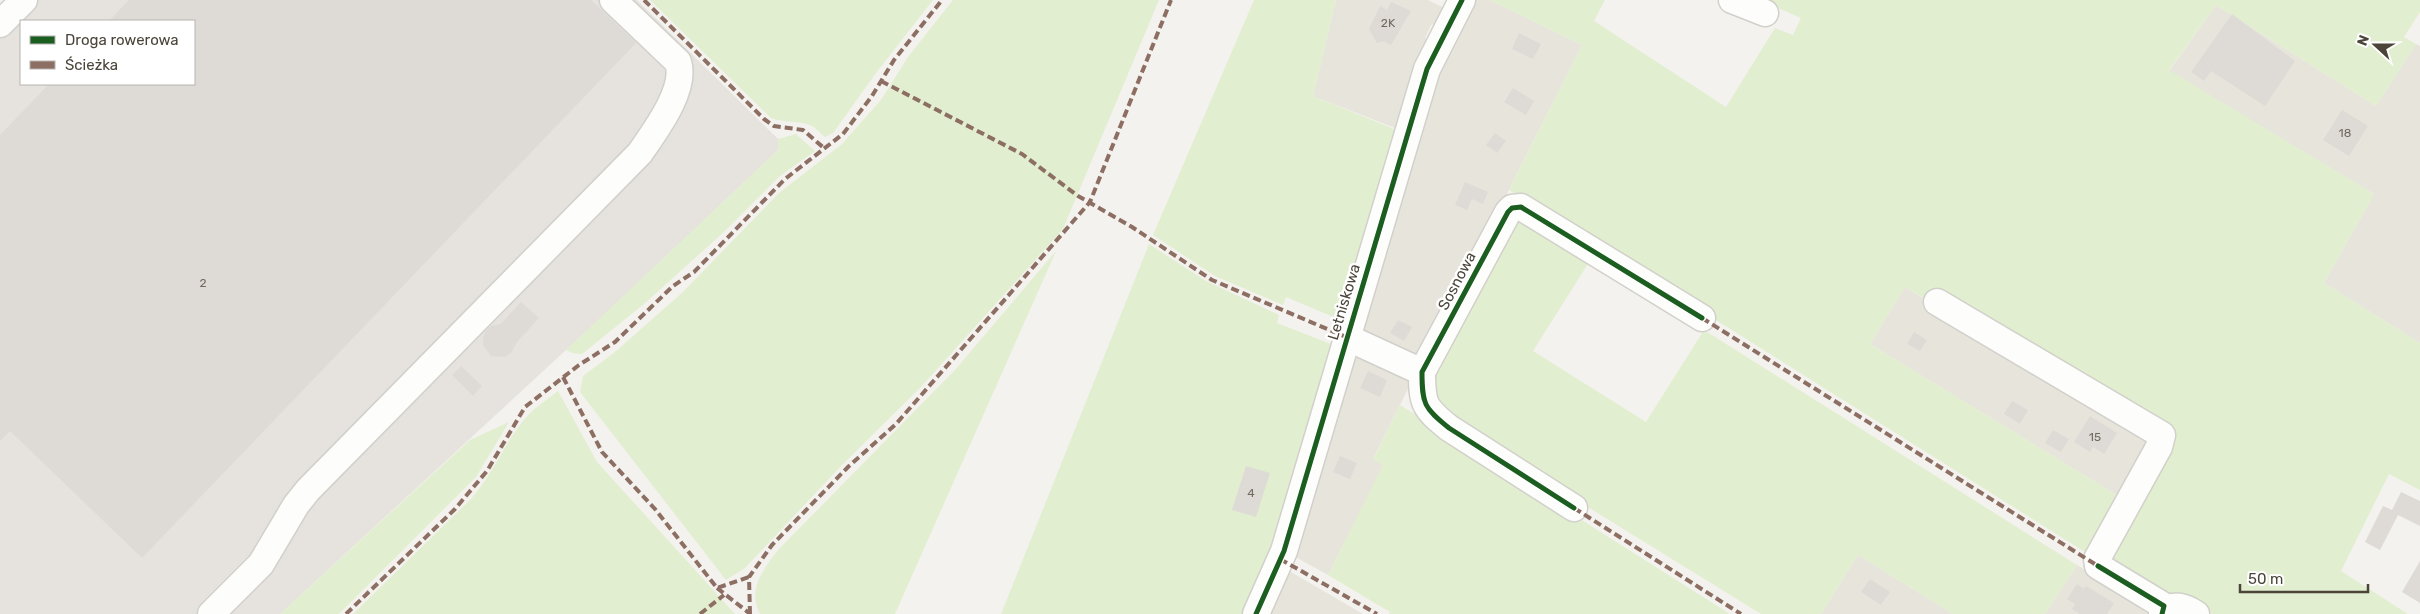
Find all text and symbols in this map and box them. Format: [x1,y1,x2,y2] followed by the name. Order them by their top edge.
[1381,16,1396,30] house number: 2K
[20,20,195,85] legend
[2350,20,2400,70] north arrow
[65,31,179,49] text: Droga rowerowa
[2354,33,2373,48] text: N
[65,56,118,74] text: Ścieżka
[2339,126,2351,140] house number: 18
[1434,249,1480,313] street label: Sosnowa
[1324,262,1364,342] street label: Letniskowa
[199,276,207,290] house number: 2
[2089,430,2101,444] house number: 15
[1247,486,1255,500] house number: 4
[2240,562,2368,594] scale bar
[2248,570,2283,588] text: 50 m

